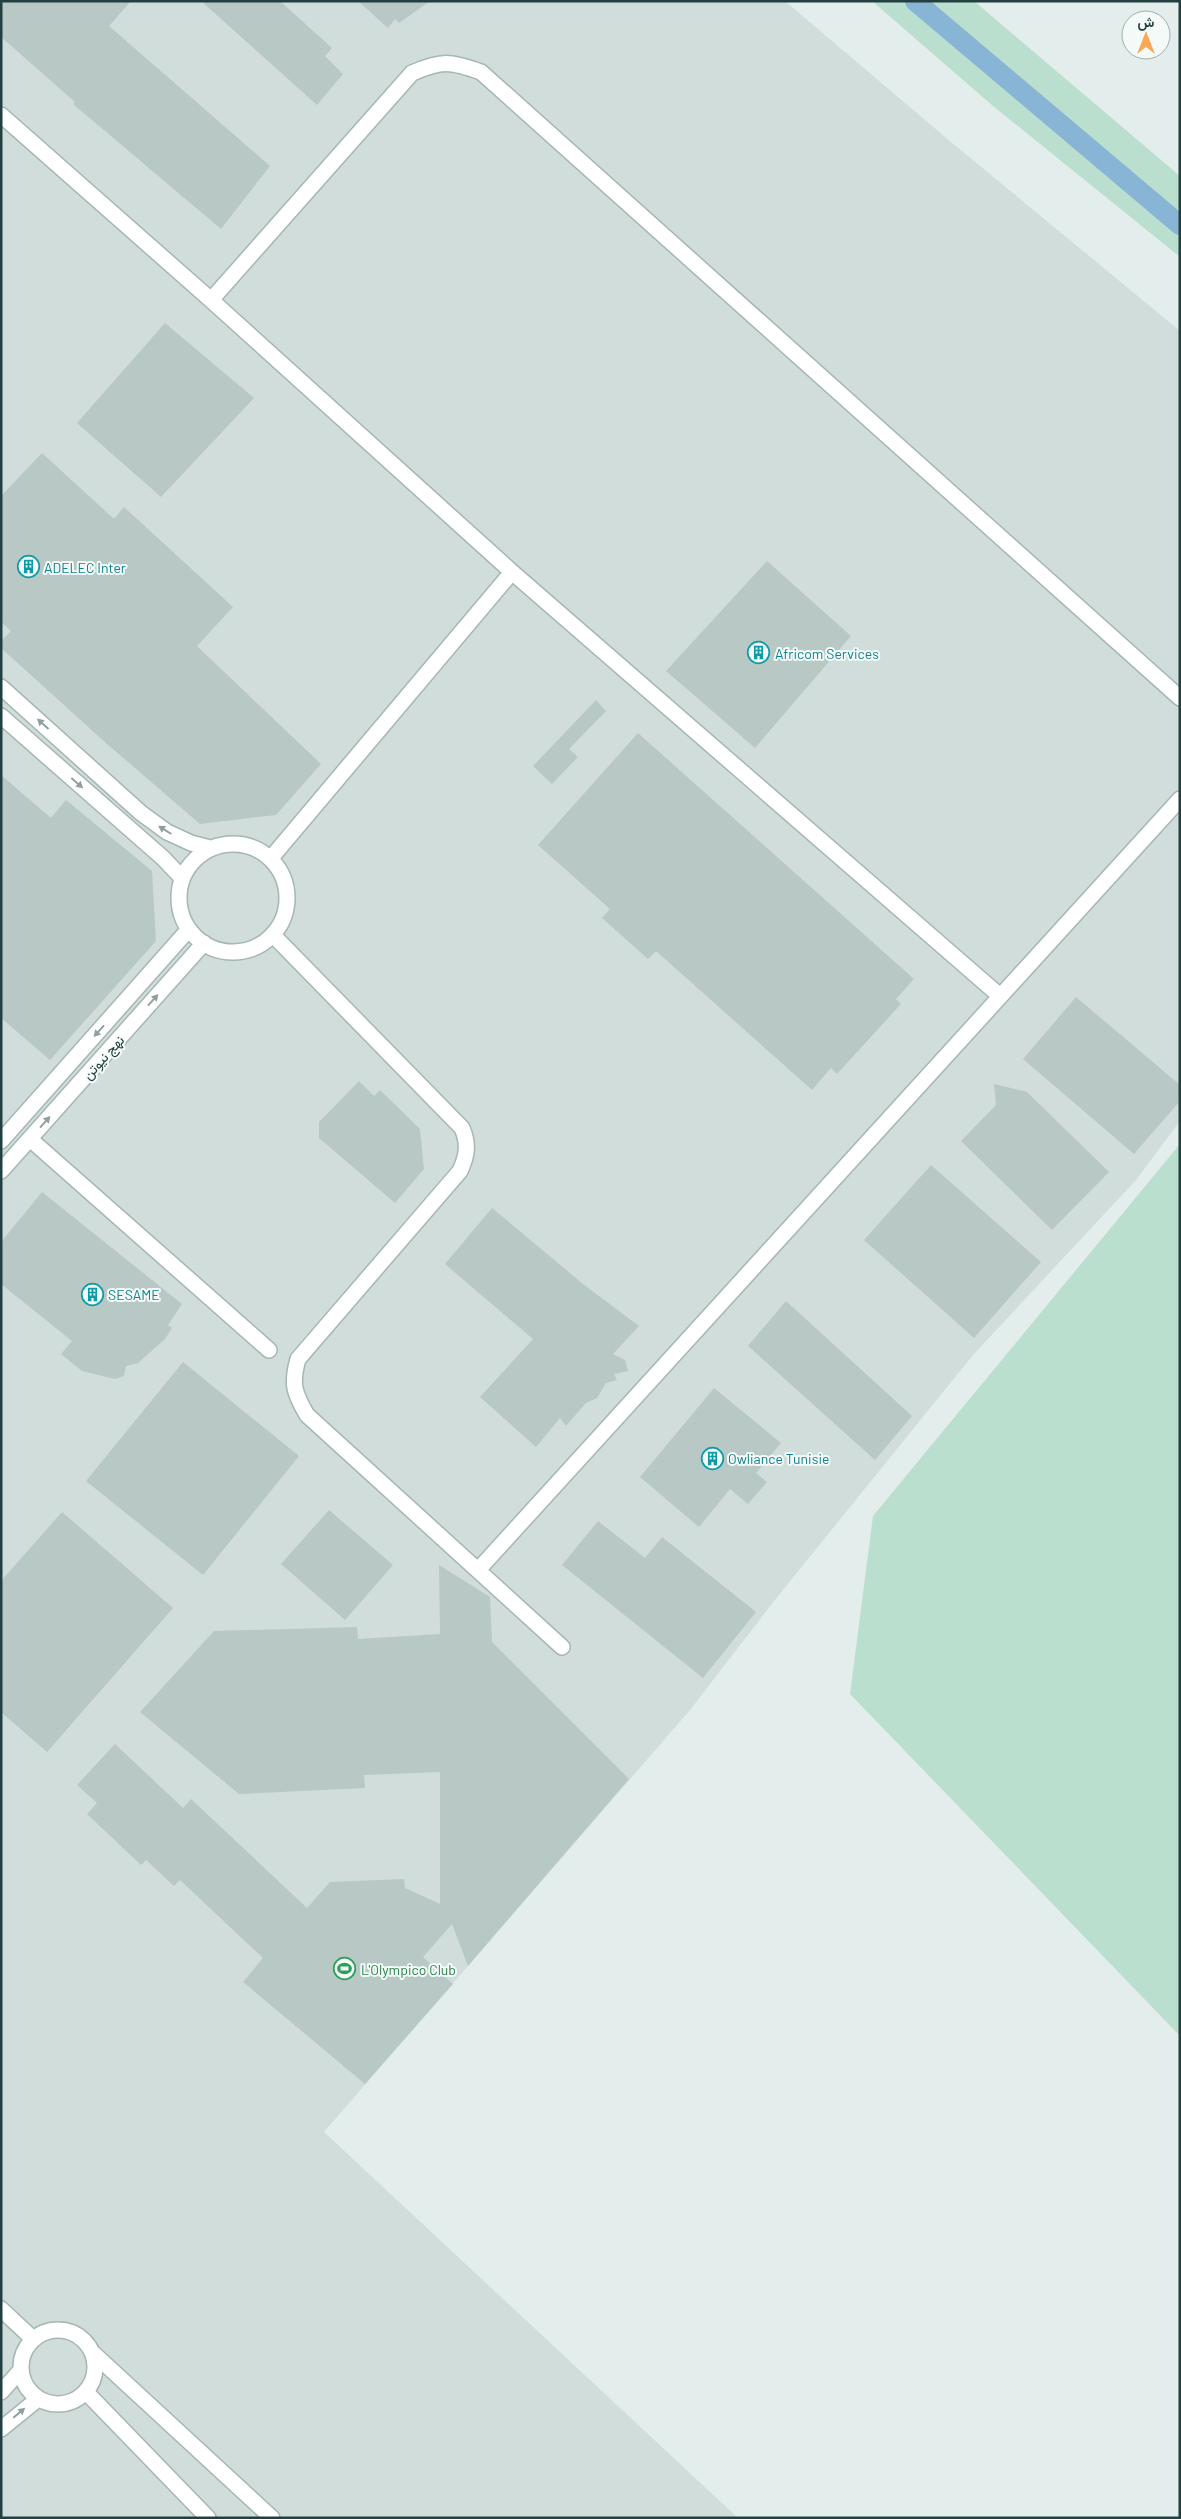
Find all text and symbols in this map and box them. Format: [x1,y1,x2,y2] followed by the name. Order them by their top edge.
[1121,10,1171,60] north arrow
[1138,13,1155,31] text: ش
[16,555,40,579] building icon: ADELEC Inter
[44,559,126,576] place label: ADELEC Inter
[747,641,771,665] building icon: Africom Services
[775,645,879,662] place label: Africom Services
[37,718,49,730] one-way arrow
[71,777,84,788] one-way arrow
[159,826,172,835] one-way arrow
[147,994,158,1006] one-way arrow
[93,1025,104,1038] one-way arrow
[79,1031,130,1085] street label: نهج نيوتن
[39,1116,51,1128] one-way arrow
[80,1282,104,1306] building icon: SESAME
[108,1286,160,1303] place label: SESAME
[700,1446,724,1470] building icon: Owliance Tunisie
[728,1450,829,1467] place label: Owliance Tunisie
[333,1957,357,1981] sports icon: L'Olympico Club
[361,1961,456,1978] place label: L'Olympico Club
[13,2408,25,2419] one-way arrow

